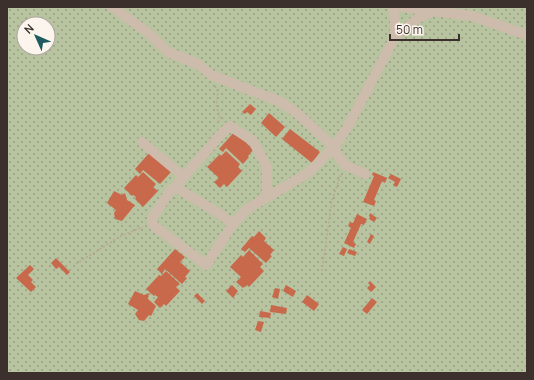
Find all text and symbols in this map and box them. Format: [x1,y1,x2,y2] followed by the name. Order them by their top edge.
[16,16,56,56] north arrow
[390,16,459,42] scale bar
[20,20,37,37] text: N
[396,21,423,38] text: 50 m

